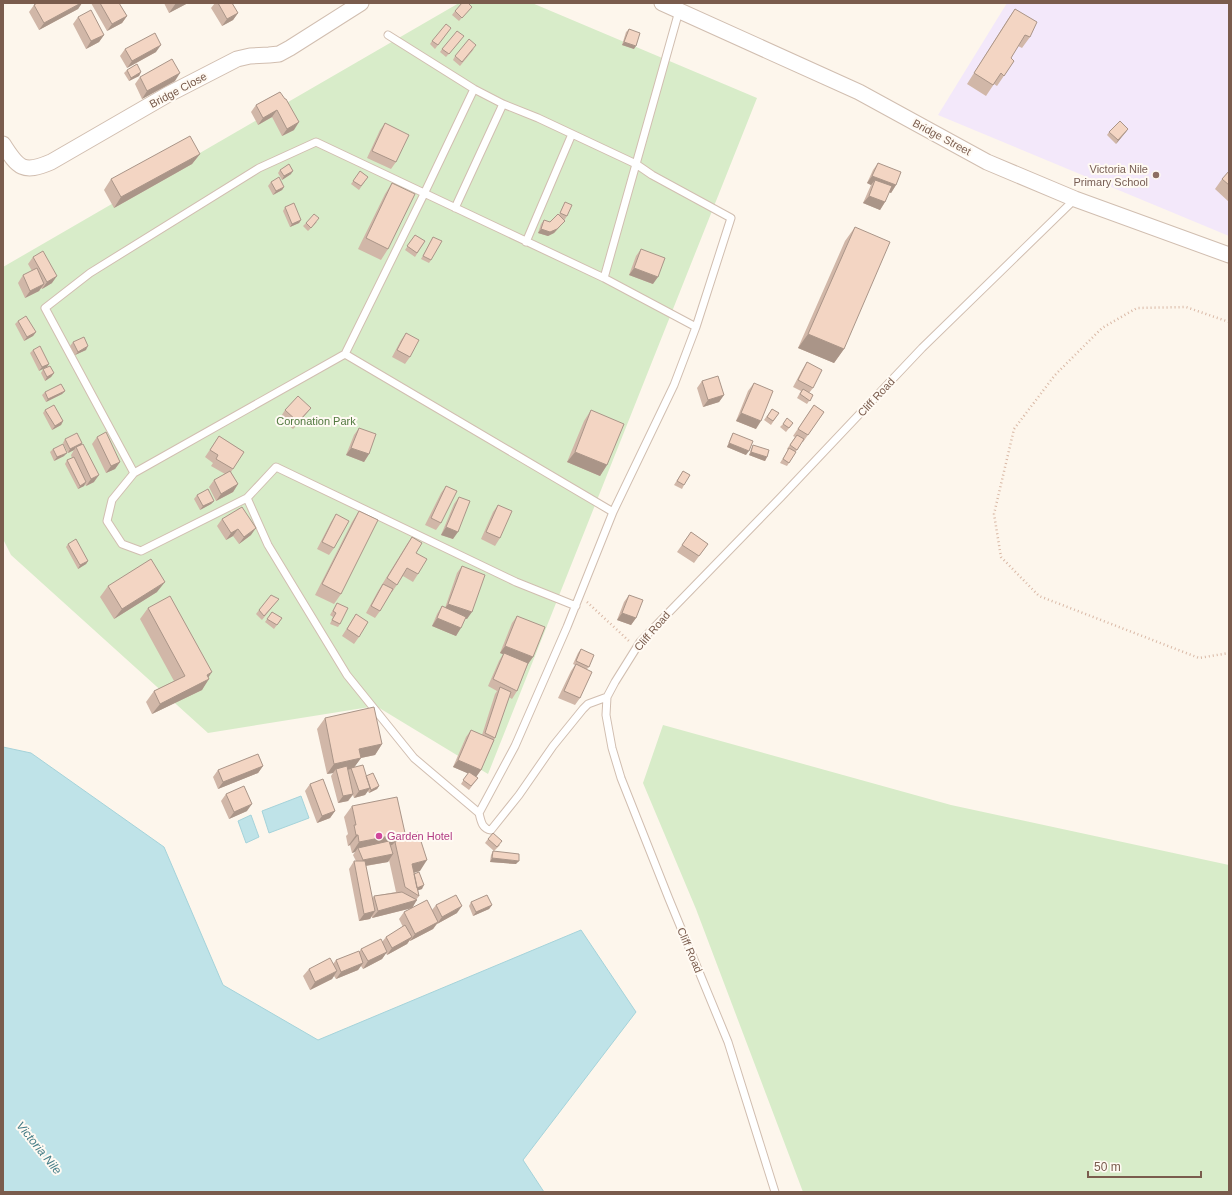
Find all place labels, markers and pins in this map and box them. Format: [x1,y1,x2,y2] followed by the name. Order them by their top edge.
[1073,163,1148,188] place label: Victoria Nile Primary School
[1151,170,1161,180] marker: Victoria Nile Primary School
[387,830,452,842] place label: Garden Hotel
[374,831,384,841] marker: Garden Hotel

